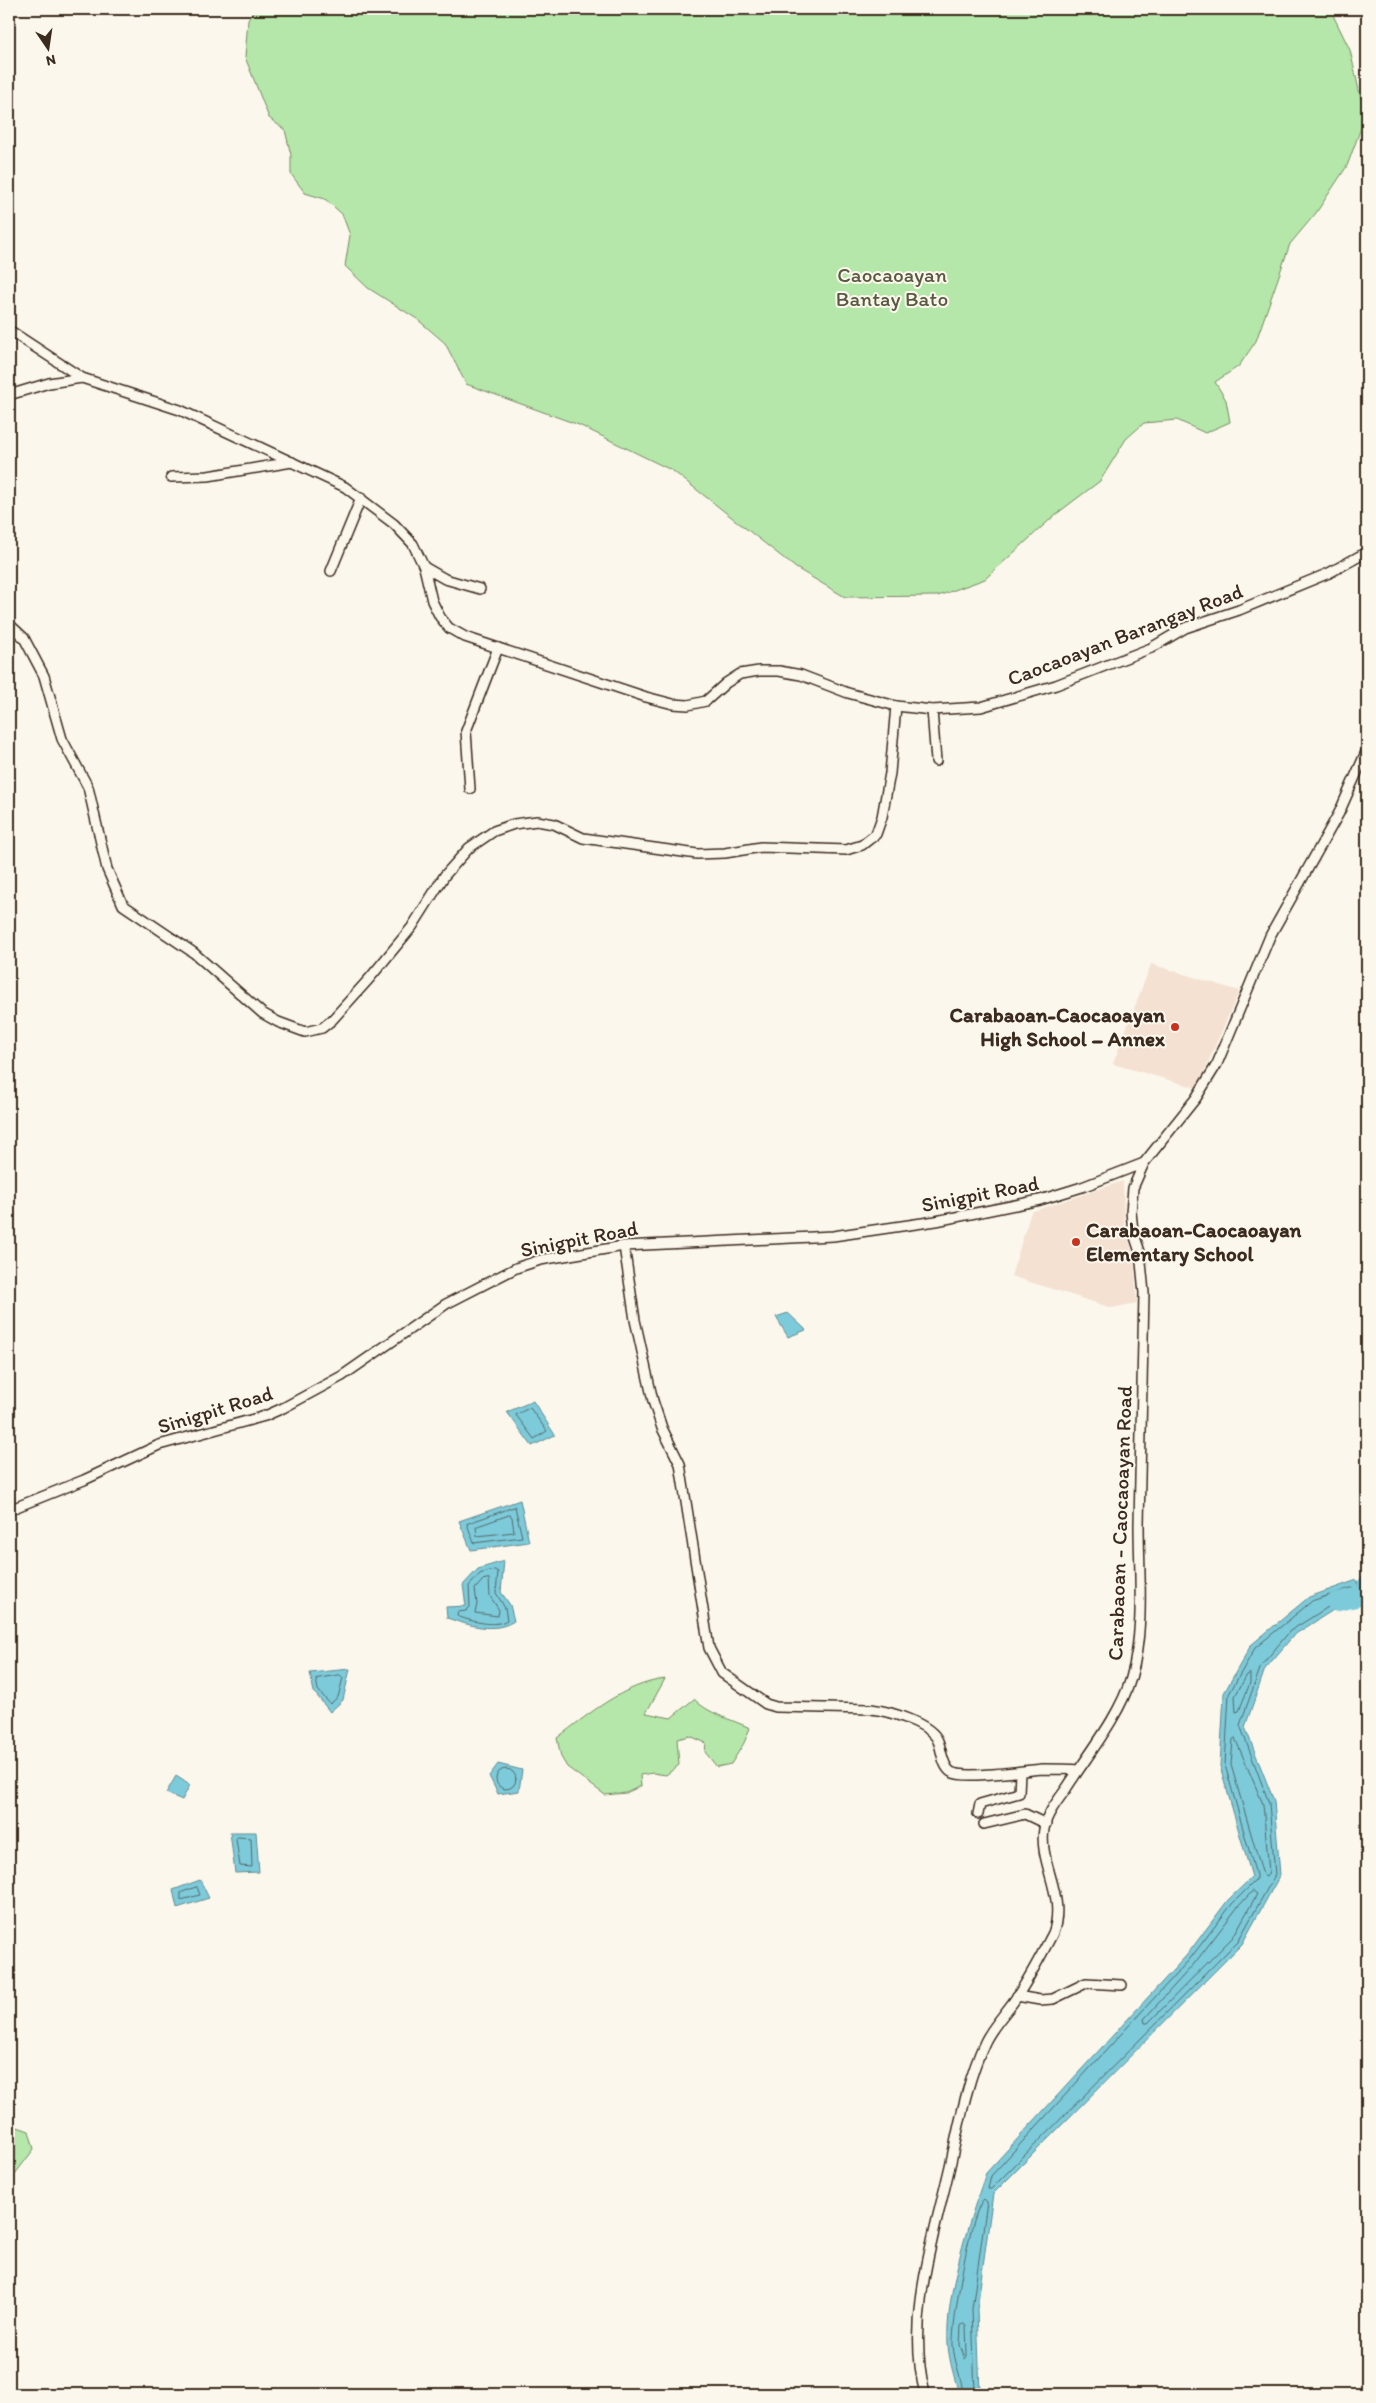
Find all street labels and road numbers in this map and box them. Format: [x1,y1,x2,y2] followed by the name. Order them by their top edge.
[1004,578,1246,691] street label: Caocaoayan Barangay Road
[919,1170,1041,1217] street label: Sinigpit Road
[518,1215,640,1262] street label: Sinigpit Road
[154,1380,275,1439] street label: Sinigpit Road
[1102,1385,1137,1661] street label: Carabaoan - Caocaoayan Road

